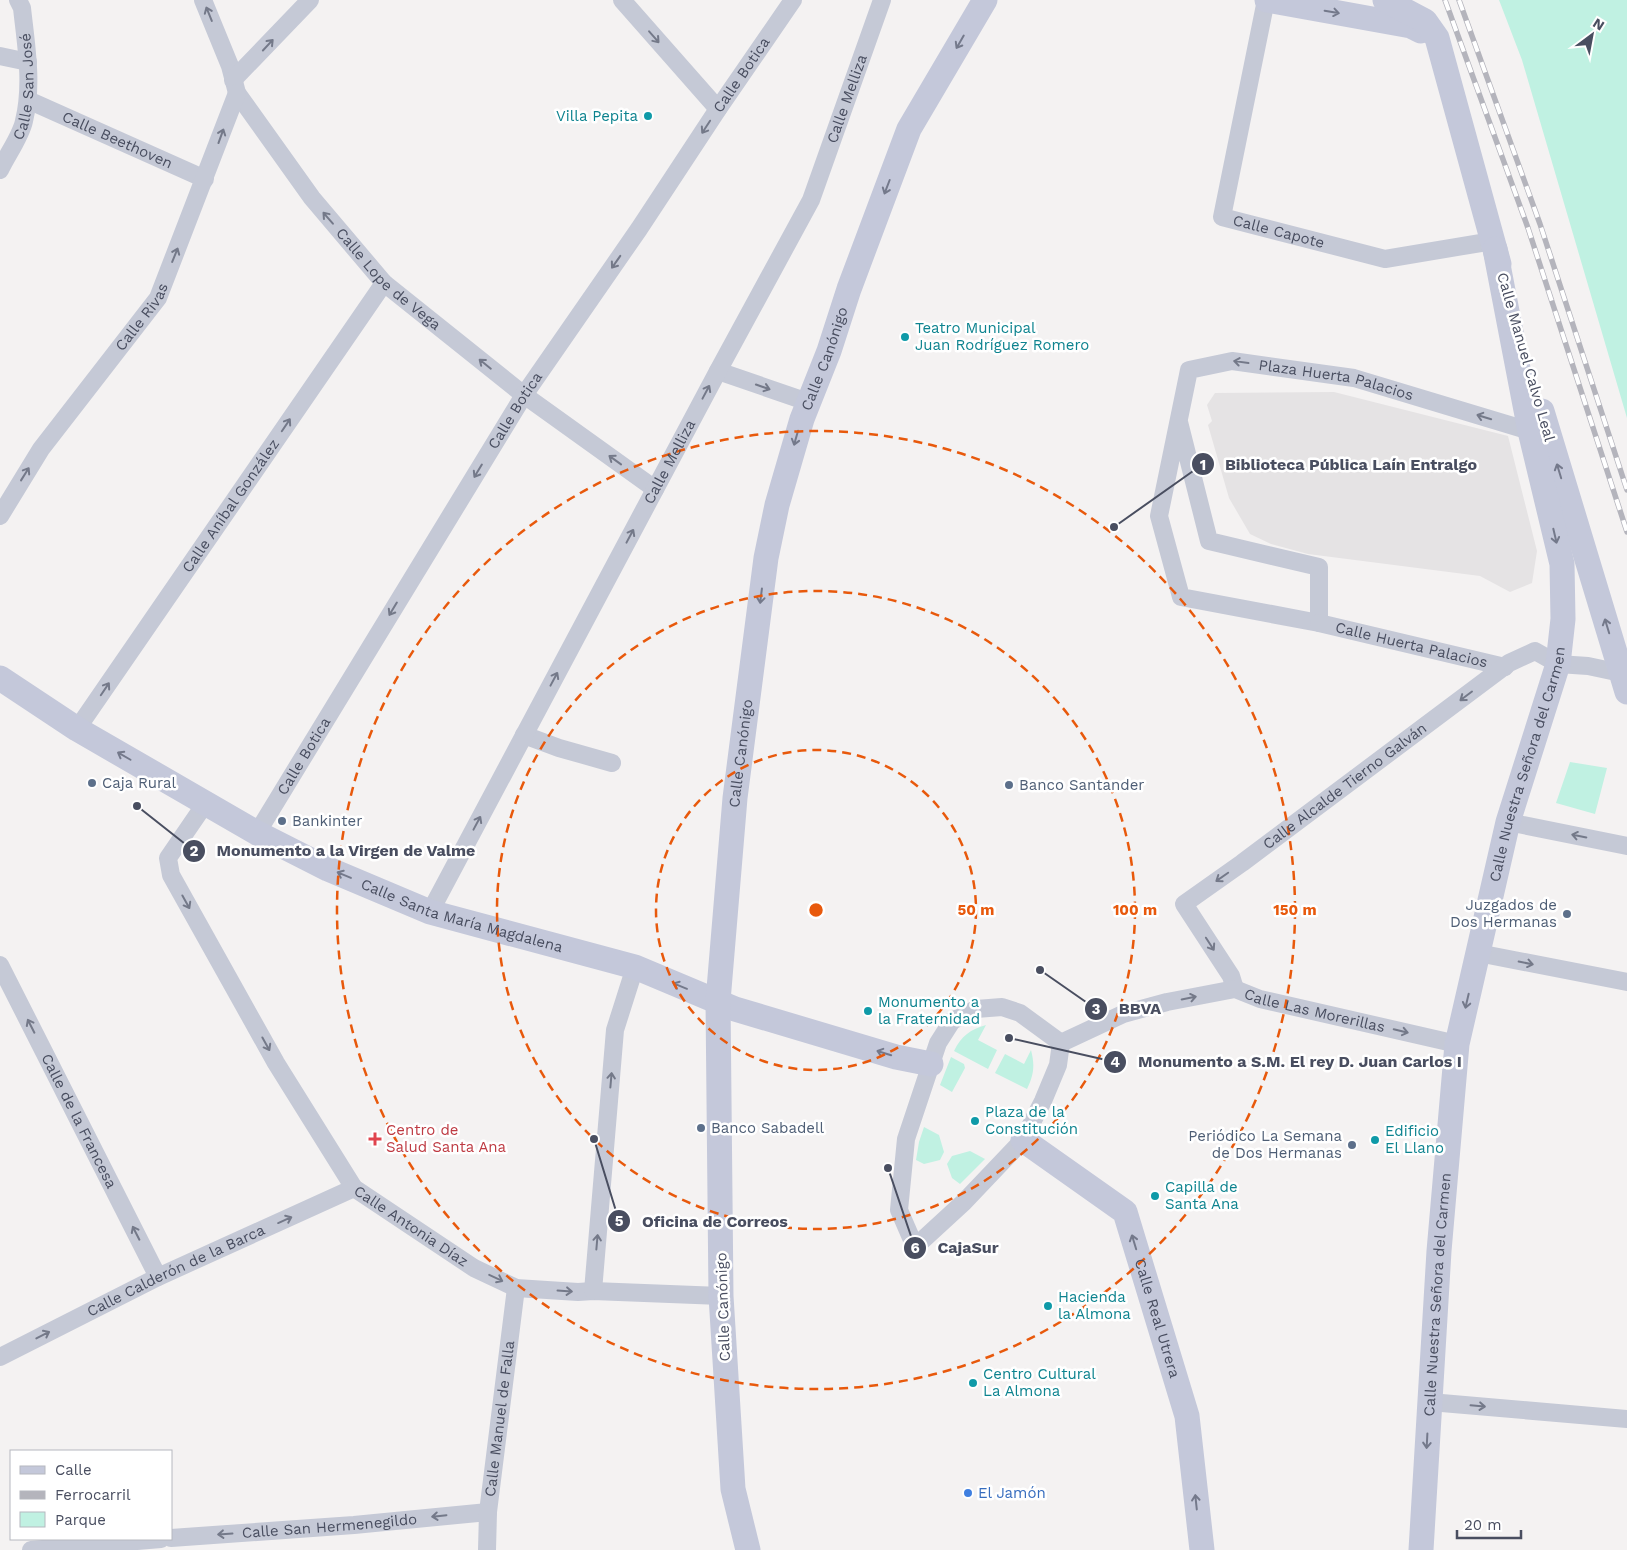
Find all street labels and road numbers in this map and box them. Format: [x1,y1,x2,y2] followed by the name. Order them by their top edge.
[9,32,37,143] street label: Calle San José
[709,33,774,116] street label: Calle Botica
[823,52,871,145] street label: Calle Melliza
[59,107,176,172] street label: Calle Beethoven
[1231,211,1326,252] street label: Calle Capote
[332,224,445,334] street label: Calle Lope de Vega
[1493,271,1559,444] street label: Calle Manuel Calvo Leal
[111,280,172,354] street label: Calle Rivas
[797,305,852,413] street label: Calle Canónigo
[1258,356,1416,404] street label: Plaza Huerta Palacios
[484,368,546,452] street label: Calle Botica
[640,416,700,507] street label: Calle Melliza
[178,435,283,576] street label: Calle Aníbal González
[1334,618,1489,672] street label: Calle Huerta Palacios
[1486,646,1569,884] street label: Calle Nuestra Señora del Carmen
[725,698,757,808] street label: Calle Canónigo
[273,714,335,798] street label: Calle Botica
[1259,719,1430,853] street label: Calle Alcalde Tierno Galván
[358,875,565,956] street label: Calle Santa María Magdalena
[1241,985,1387,1036] street label: Calle Las Morerillas
[37,1051,121,1192] street label: Calle de la Francesa
[1420,1172,1455,1417] street label: Calle Nuestra Señora del Carmen
[351,1182,472,1271] street label: Calle Antonia Díaz
[84,1221,268,1320] street label: Calle Calderón de la Barca
[712,1252,734,1362] street label: Calle Canónigo
[1131,1257,1184,1381] street label: Calle Real Utrera
[481,1339,518,1498] street label: Calle Manuel de Falla
[241,1510,418,1542] street label: Calle San Hermenegildo

